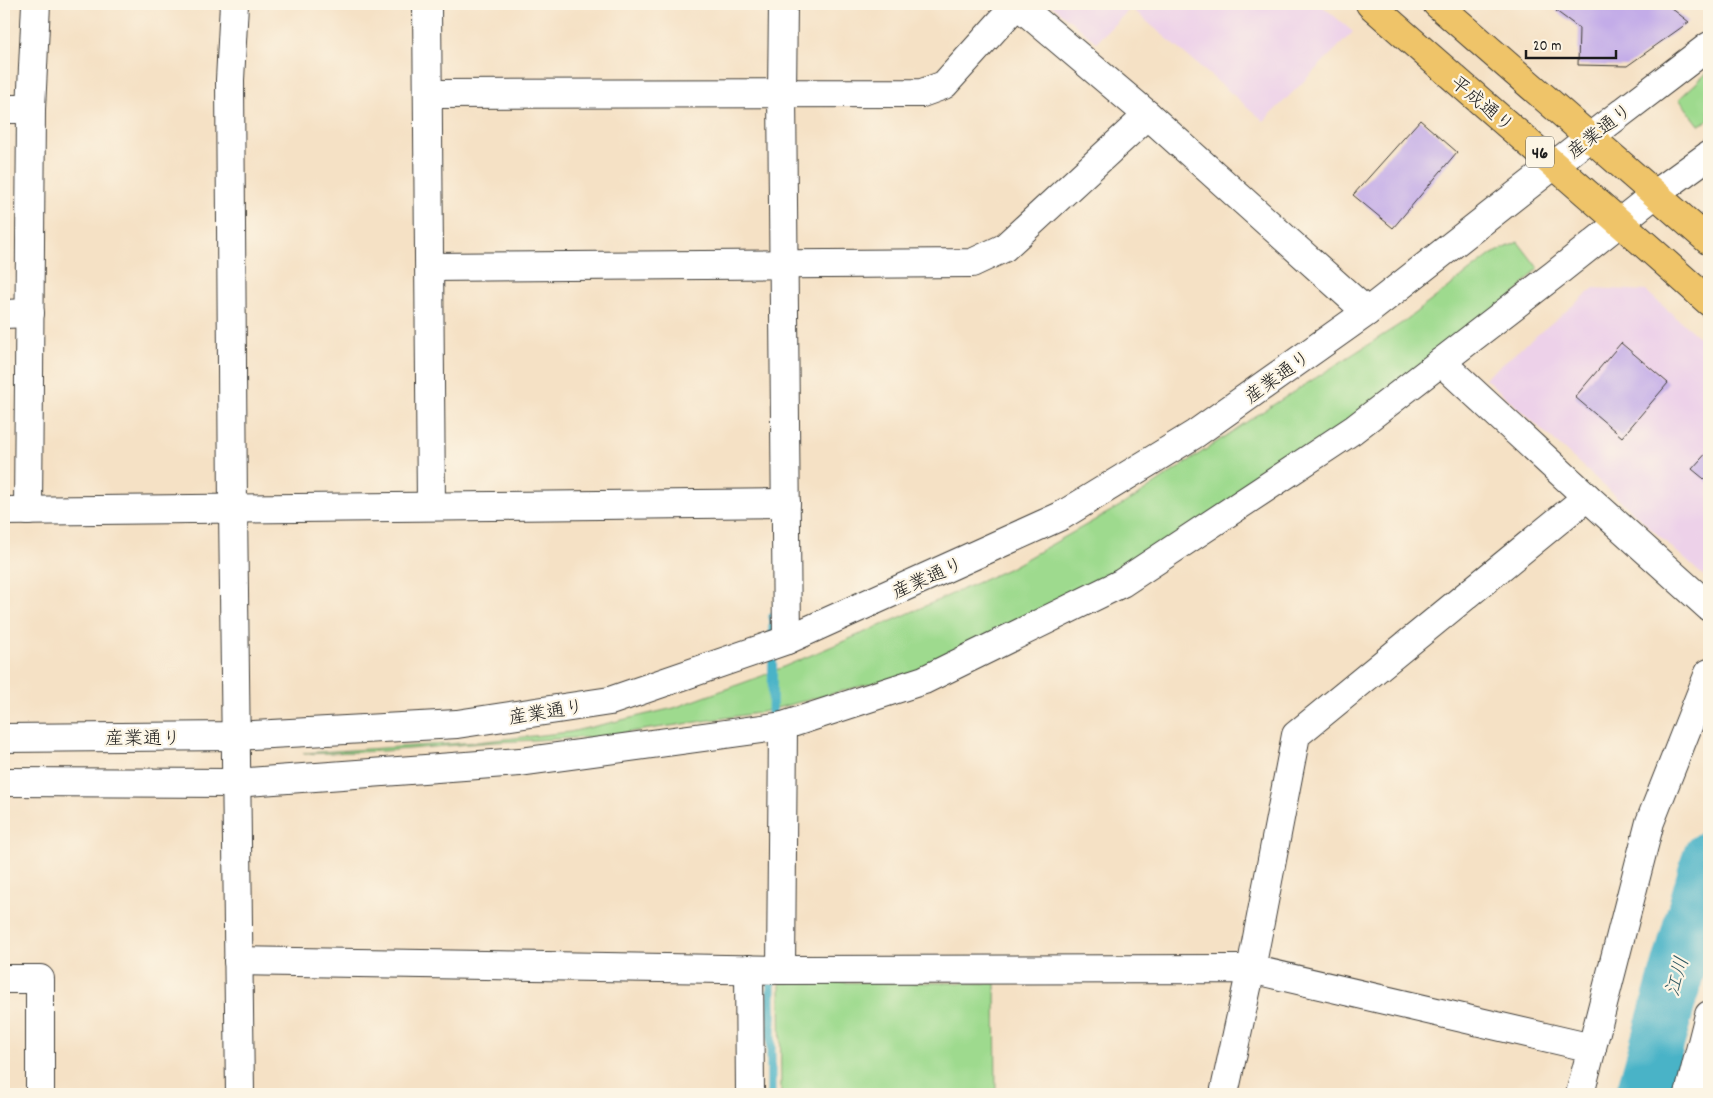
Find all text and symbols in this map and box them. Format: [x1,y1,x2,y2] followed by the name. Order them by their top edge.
[1526,28,1616,60] scale bar
[1533,36,1561,58] text: 20 m
[1443,71,1519,140] street label: 平成通り
[1563,99,1639,167] street label: 産業通り
[1526,136,1554,168] road number: 46
[1240,346,1318,412] street label: 産業通り
[888,552,969,608] street label: 産業通り
[507,695,586,734] street label: 産業通り
[105,727,181,754] street label: 産業通り
[1660,954,1698,1000] water label: 江川

